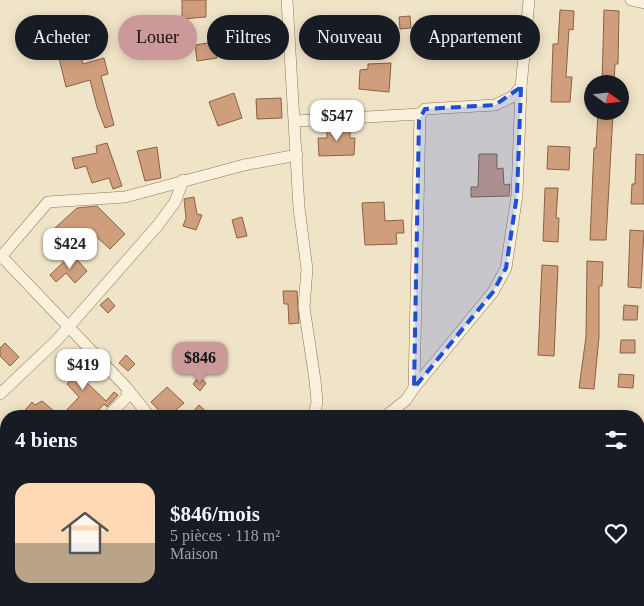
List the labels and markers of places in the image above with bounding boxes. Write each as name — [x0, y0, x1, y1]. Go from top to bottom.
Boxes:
pin: $547 — [307, 100, 367, 142]
pin: $424 — [40, 228, 100, 270]
pin: $846 — [170, 342, 230, 384]
pin: $419 — [53, 348, 113, 391]

